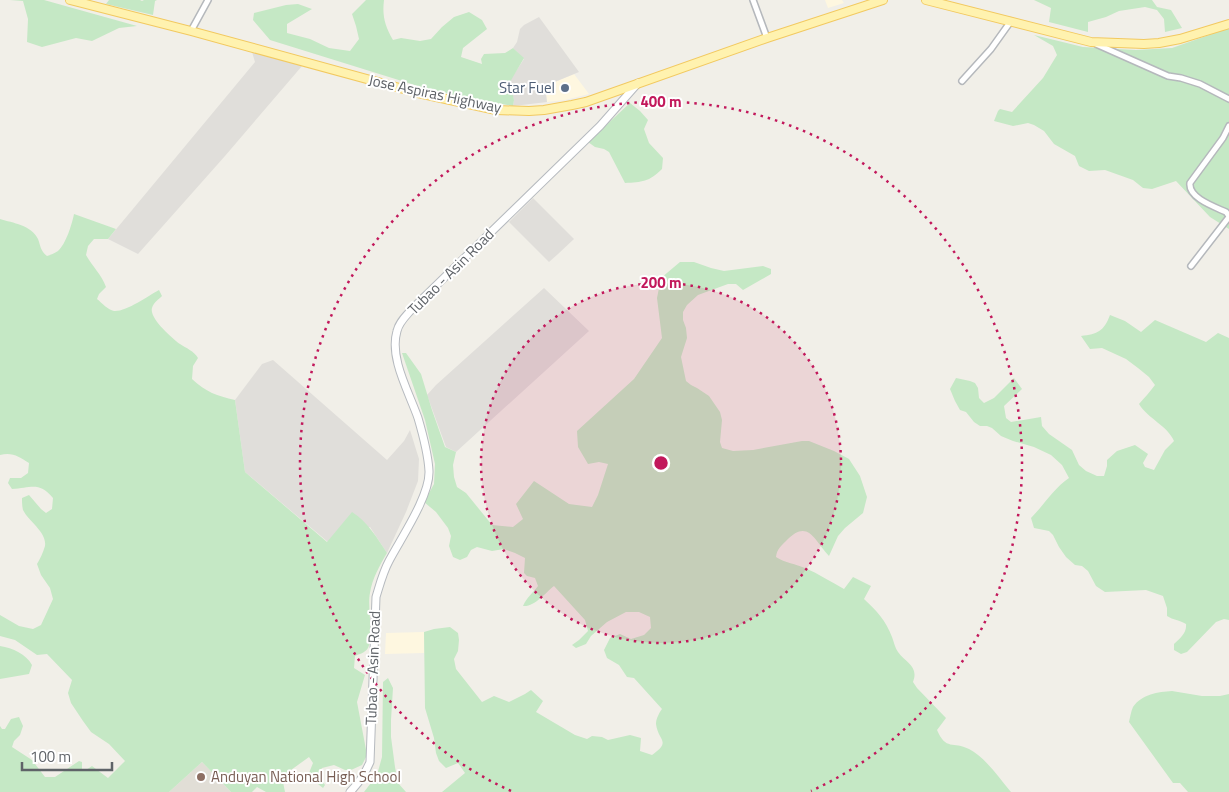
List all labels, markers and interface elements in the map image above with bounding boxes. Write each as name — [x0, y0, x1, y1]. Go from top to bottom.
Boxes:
street label: Jose Aspiras Highway — [367, 68, 504, 119]
place label: Star Fuel — [499, 76, 555, 99]
marker: Star Fuel — [559, 82, 571, 94]
text: 400 m — [640, 90, 682, 113]
street label: Tubao - Asin Road — [402, 223, 499, 320]
text: 200 m — [640, 271, 682, 294]
centre of rings — [652, 454, 670, 472]
street label: Tubao - Asin Road — [359, 611, 386, 725]
scale bar — [22, 740, 112, 772]
text: 100 m — [30, 745, 71, 768]
place label: Anduyan National High School — [211, 765, 401, 788]
marker: Anduyan National High School — [195, 771, 207, 783]

